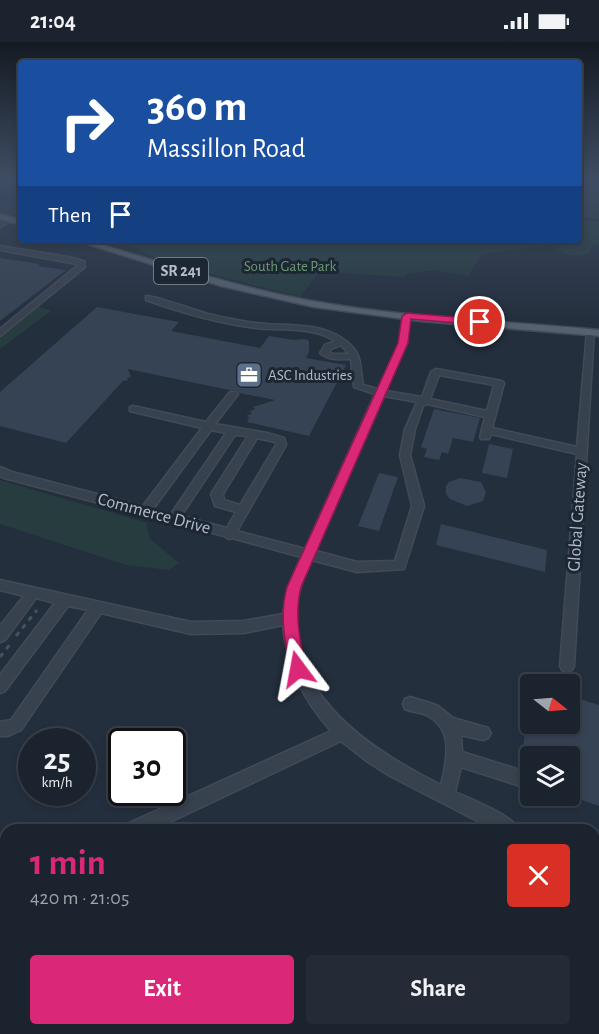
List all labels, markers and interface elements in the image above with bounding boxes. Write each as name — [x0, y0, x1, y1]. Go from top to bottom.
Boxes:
text: 21:04 — [30, 10, 76, 32]
icon: right — [48, 84, 126, 162]
text: 360 m — [147, 86, 248, 128]
text: Massillon Road — [147, 135, 305, 162]
icon: arrive — [104, 198, 137, 231]
text: Then — [48, 204, 92, 226]
road number: SR 241 — [154, 258, 208, 284]
park label: South Gate Park — [244, 259, 336, 274]
pin — [454, 296, 505, 347]
icon: arrive — [463, 305, 496, 338]
office icon: ASC Industries — [234, 360, 264, 390]
place label: ASC Industries — [268, 368, 352, 383]
street label: Global Gateway — [565, 462, 591, 572]
street label: Commerce Drive — [96, 490, 212, 538]
position arrow — [266, 637, 330, 701]
north arrow — [520, 674, 580, 734]
map controls — [520, 674, 580, 806]
speed limit sign: 30 — [108, 728, 186, 806]
text: 25 — [43, 745, 71, 775]
button: layers — [520, 746, 580, 806]
text: km/h — [42, 775, 72, 790]
button: close — [507, 844, 570, 907]
text: 1 min — [30, 845, 106, 881]
text: 420 m · 21:05 — [30, 888, 129, 908]
button: Exit — [30, 955, 294, 1024]
button: Share — [306, 955, 570, 1024]

